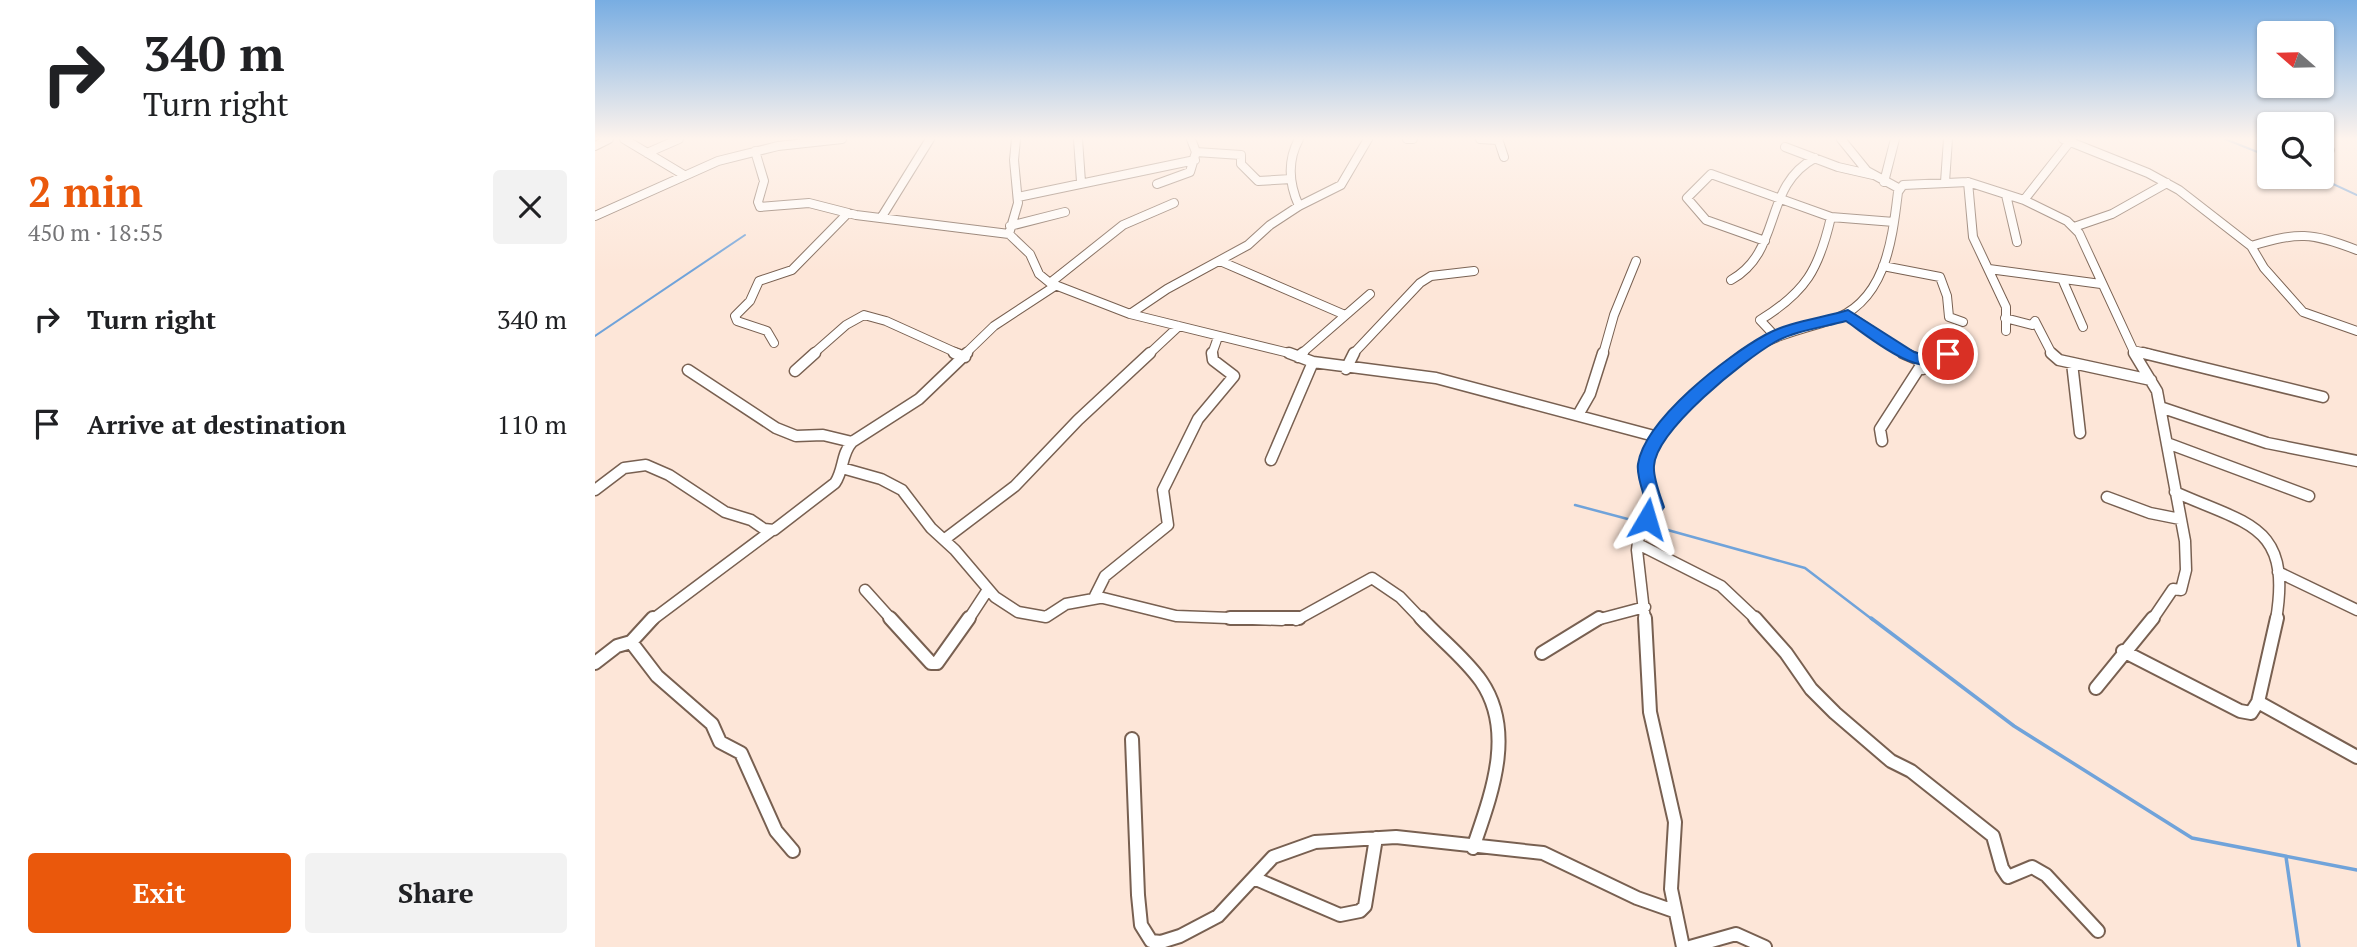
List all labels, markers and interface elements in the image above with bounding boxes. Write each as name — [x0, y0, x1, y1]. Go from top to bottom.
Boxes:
text: 340 m — [143, 20, 285, 85]
north arrow — [2257, 21, 2335, 98]
map controls — [2257, 21, 2334, 189]
icon: right — [28, 28, 119, 119]
text: Turn right — [143, 83, 289, 125]
button: search — [2257, 112, 2334, 189]
text: 2 min — [28, 163, 143, 219]
button: close — [493, 170, 567, 244]
text: 450 m · 18:55 — [28, 217, 163, 248]
icon: right — [28, 300, 66, 338]
text: Turn right — [87, 302, 216, 336]
text: 340 m — [497, 302, 567, 336]
pin — [1918, 324, 1978, 384]
icon: arrive — [1929, 335, 1967, 373]
icon: arrive — [28, 405, 66, 443]
text: Arrive at destination — [87, 407, 346, 441]
text: 110 m — [497, 407, 567, 441]
position arrow — [1610, 482, 1684, 556]
button: Exit — [28, 853, 291, 933]
button: Share — [305, 853, 567, 933]

